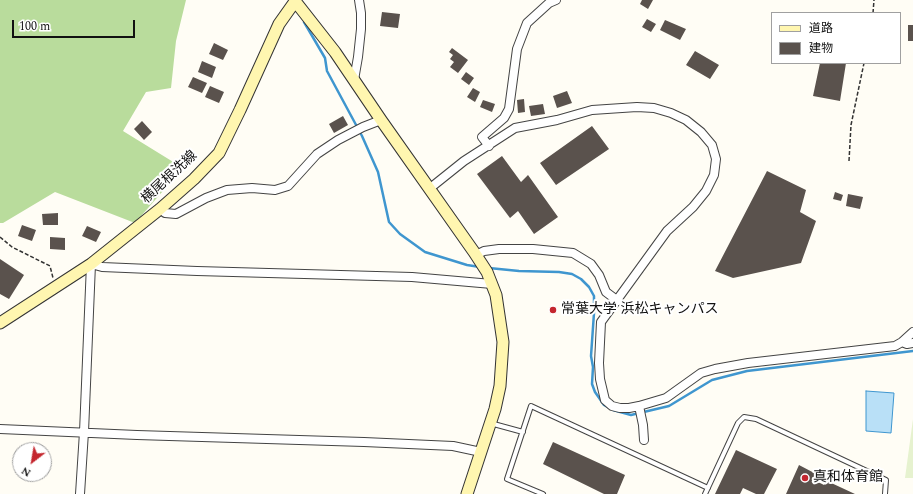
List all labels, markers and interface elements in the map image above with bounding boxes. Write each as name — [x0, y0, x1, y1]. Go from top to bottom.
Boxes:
scale bar — [14, 12, 137, 38]
legend — [771, 12, 901, 64]
text: 100 m — [19, 17, 50, 36]
text: 道路 — [809, 19, 833, 38]
text: 建物 — [809, 39, 833, 58]
street label: 横尾根洗線 — [139, 148, 201, 208]
place label: 常葉大学 浜松キャンパス — [561, 302, 718, 318]
marker: 常葉大学 浜松キャンパス — [548, 305, 558, 315]
north arrow — [12, 442, 52, 482]
text: N — [18, 462, 34, 481]
place label: 真和体育館 — [813, 470, 883, 486]
marker: 真和体育館 — [800, 473, 810, 483]

